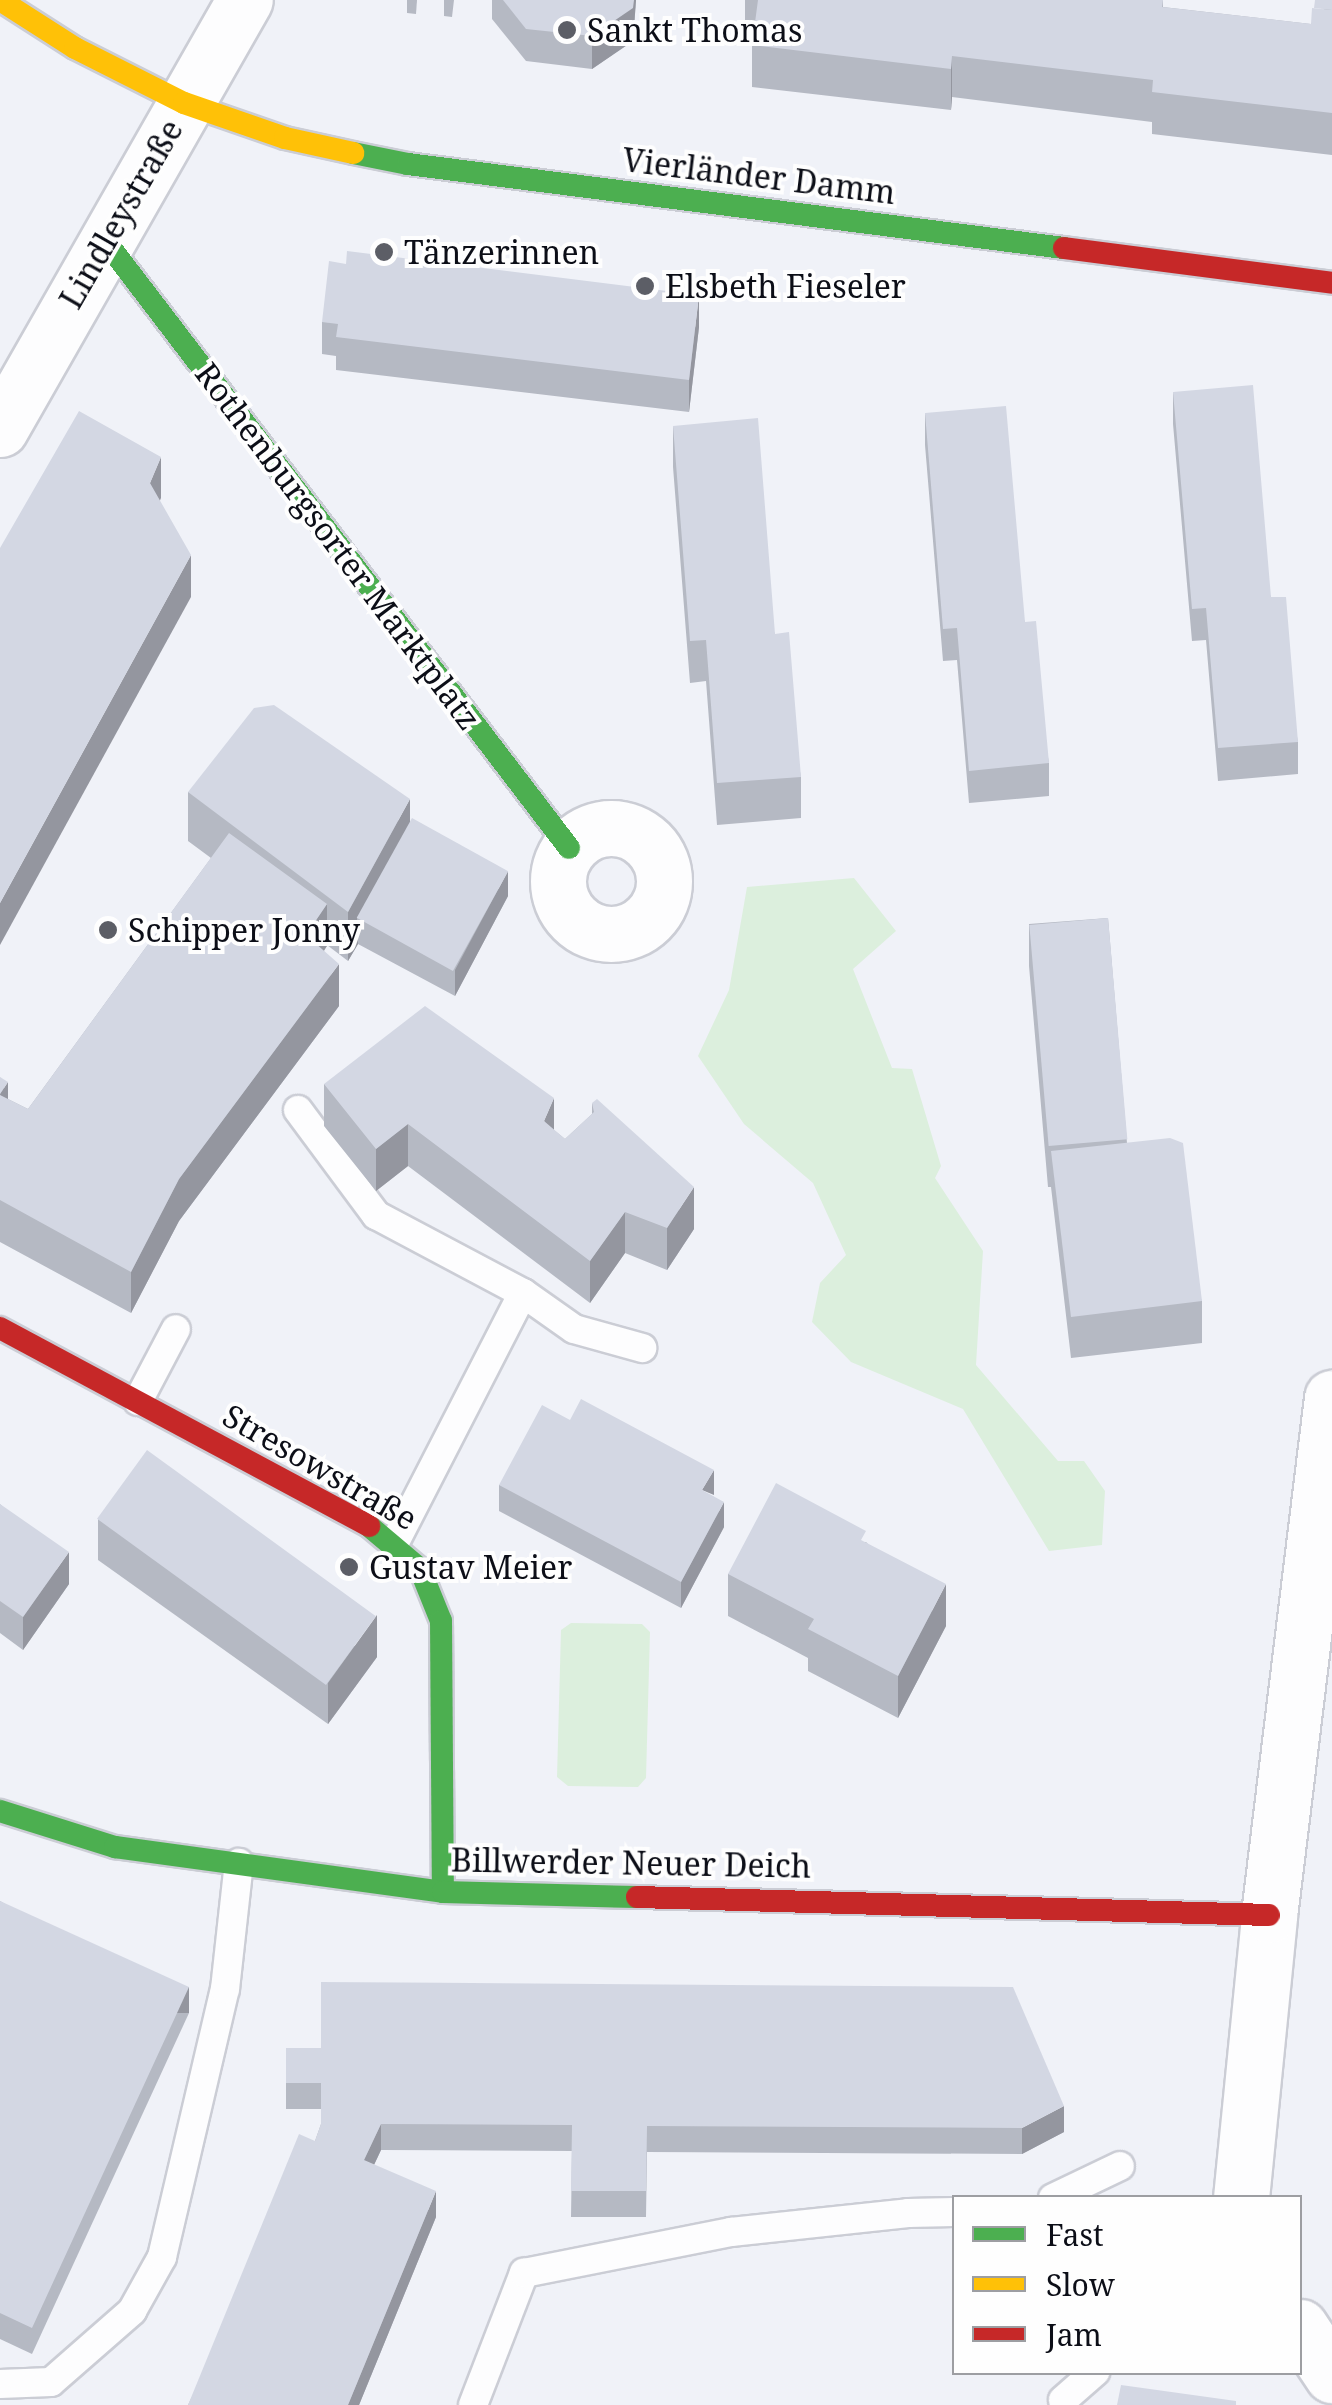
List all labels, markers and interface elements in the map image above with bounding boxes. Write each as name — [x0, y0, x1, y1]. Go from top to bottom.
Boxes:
place label: Sankt Thomas — [587, 11, 802, 49]
marker: Sankt Thomas — [556, 19, 578, 41]
street label: Lindleystraße — [51, 113, 191, 315]
street label: Vierländer Damm — [620, 140, 898, 212]
place label: Tänzerinnen — [404, 233, 599, 271]
marker: Tänzerinnen — [373, 241, 395, 263]
place label: Elsbeth Fieseler — [665, 267, 906, 305]
marker: Elsbeth Fieseler — [634, 275, 656, 297]
street label: Rothenburgsorter Marktplatz — [188, 355, 488, 737]
place label: Schipper Jonny — [128, 911, 360, 949]
marker: Schipper Jonny — [97, 919, 119, 941]
street label: Stresowstraße — [216, 1396, 424, 1538]
place label: Gustav Meier — [369, 1548, 572, 1586]
marker: Gustav Meier — [338, 1556, 360, 1578]
street label: Billwerder Neuer Deich — [451, 1841, 811, 1885]
legend — [952, 2195, 1302, 2375]
text: Fast — [1046, 2214, 1103, 2255]
text: Slow — [1046, 2264, 1115, 2305]
text: Jam — [1046, 2314, 1102, 2355]

